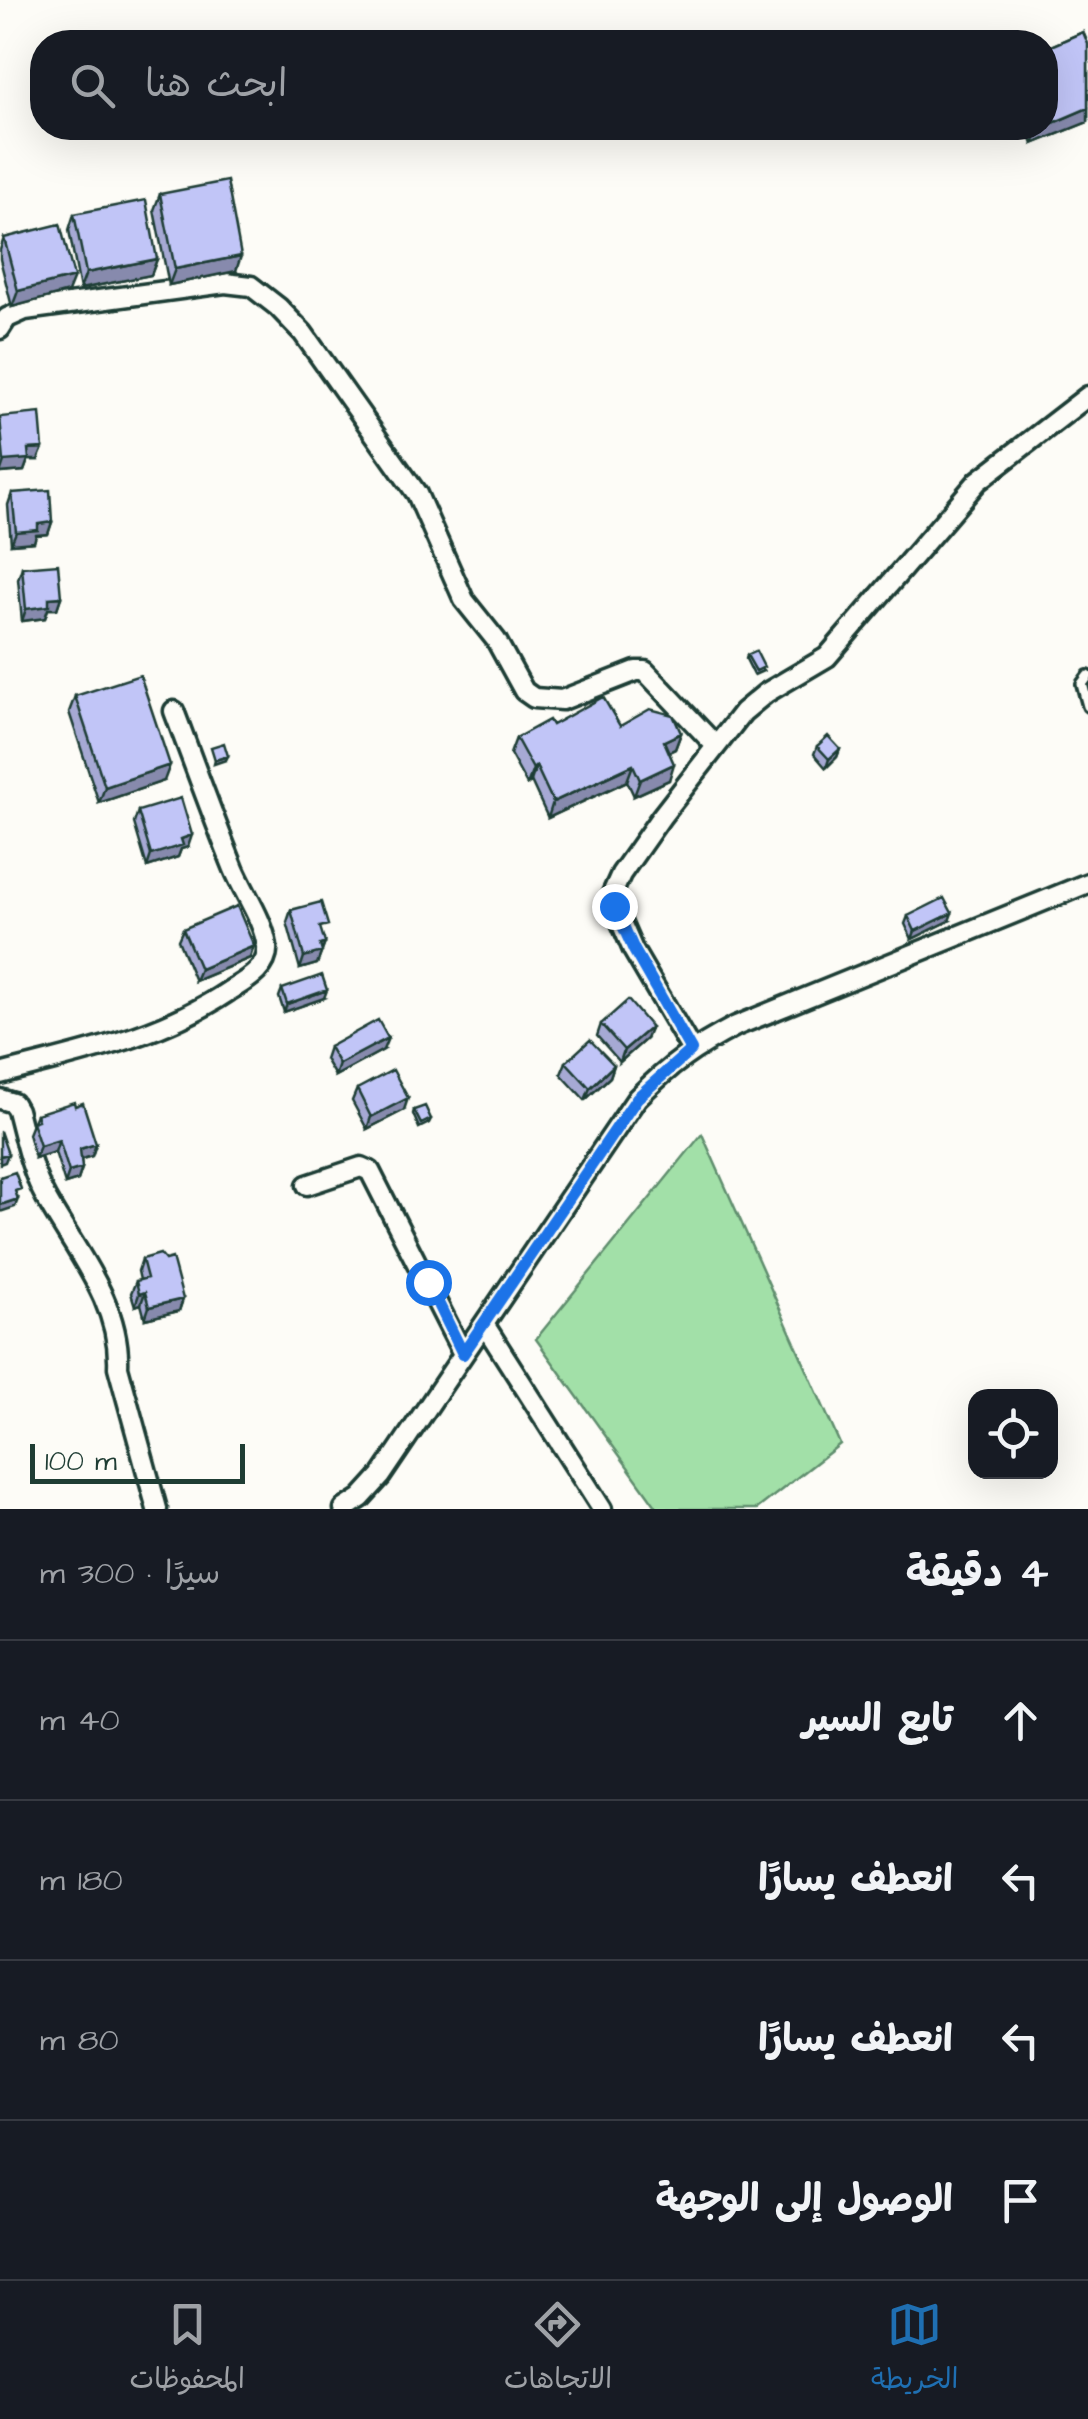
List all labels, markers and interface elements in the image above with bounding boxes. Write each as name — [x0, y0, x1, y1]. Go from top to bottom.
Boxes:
search box — [30, 30, 1058, 140]
icon: search — [65, 58, 120, 113]
text: ابحث هنا — [145, 59, 287, 111]
route end — [592, 884, 638, 930]
route start — [406, 1260, 452, 1306]
map controls — [968, 1389, 1058, 1479]
button: locate — [968, 1389, 1058, 1479]
scale bar — [30, 1439, 245, 1484]
text: 100 m — [45, 1442, 117, 1481]
text: 4 دقيقة — [906, 1545, 1048, 1603]
text: سيرًا · 300 m — [40, 1551, 220, 1596]
icon: ahead — [993, 1693, 1048, 1748]
text: تابع السير — [802, 1694, 953, 1746]
text: 40 m — [40, 1698, 120, 1743]
icon: left — [993, 1853, 1048, 1908]
text: انعطف يسارًا — [758, 1854, 953, 1906]
text: 180 m — [40, 1858, 123, 1903]
icon: left — [993, 2013, 1048, 2068]
text: انعطف يسارًا — [758, 2014, 953, 2066]
text: 80 m — [40, 2018, 119, 2063]
icon: arrive — [993, 2173, 1048, 2228]
text: الوصول إلى الوجهة — [655, 2174, 953, 2226]
tab: المحفوظات — [130, 2297, 245, 2403]
tab: الاتجاهات — [504, 2297, 612, 2403]
tab: الخريطة — [871, 2297, 958, 2403]

